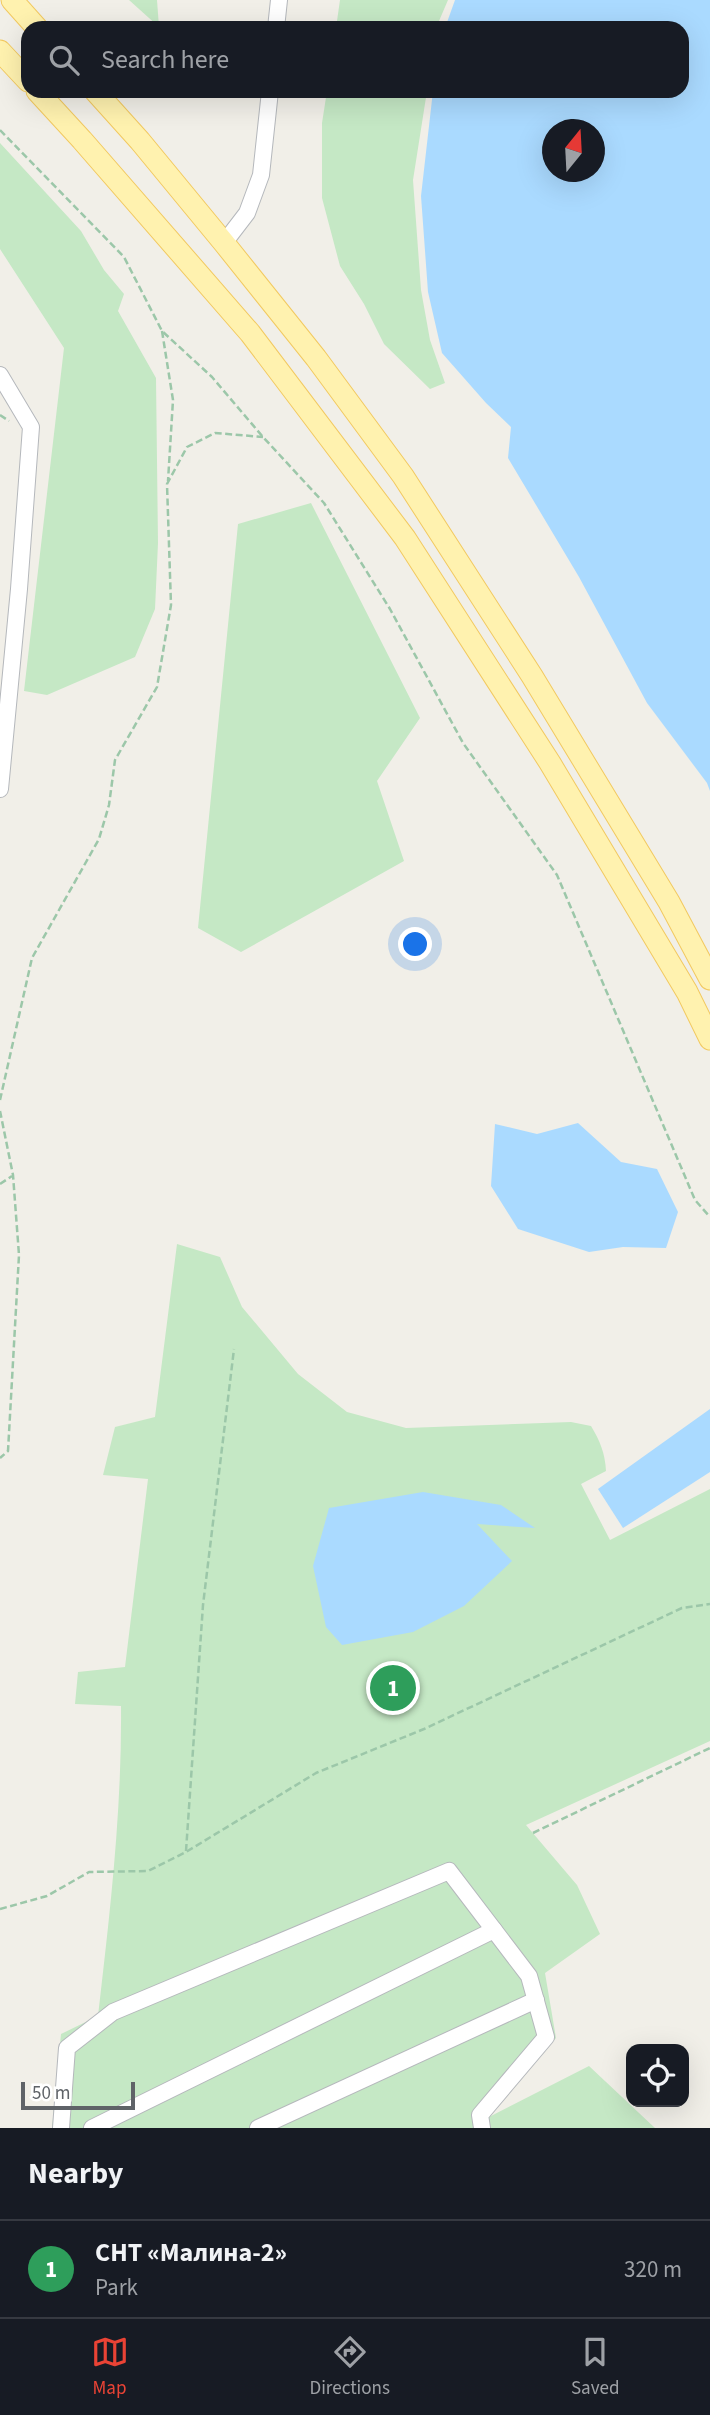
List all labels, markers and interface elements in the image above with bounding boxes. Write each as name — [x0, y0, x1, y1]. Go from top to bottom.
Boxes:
search box — [21, 21, 689, 98]
icon: search — [45, 41, 83, 79]
text: Search here — [101, 41, 229, 78]
north arrow — [542, 119, 605, 182]
your location — [398, 927, 432, 961]
pin: 1 — [370, 1662, 416, 1714]
map controls — [626, 2044, 689, 2107]
button: locate — [626, 2044, 689, 2107]
scale bar — [21, 2079, 135, 2111]
text: 50 m — [32, 2080, 70, 2107]
text: Nearby — [28, 2152, 123, 2195]
text: СНТ «Малина-2» — [95, 2234, 287, 2271]
text: 1 — [45, 2253, 57, 2286]
text: 320 m — [624, 2253, 682, 2286]
text: Park — [95, 2271, 138, 2304]
tab: Map — [91, 2333, 129, 2402]
tab: Directions — [310, 2333, 390, 2402]
tab: Saved — [571, 2333, 619, 2402]

